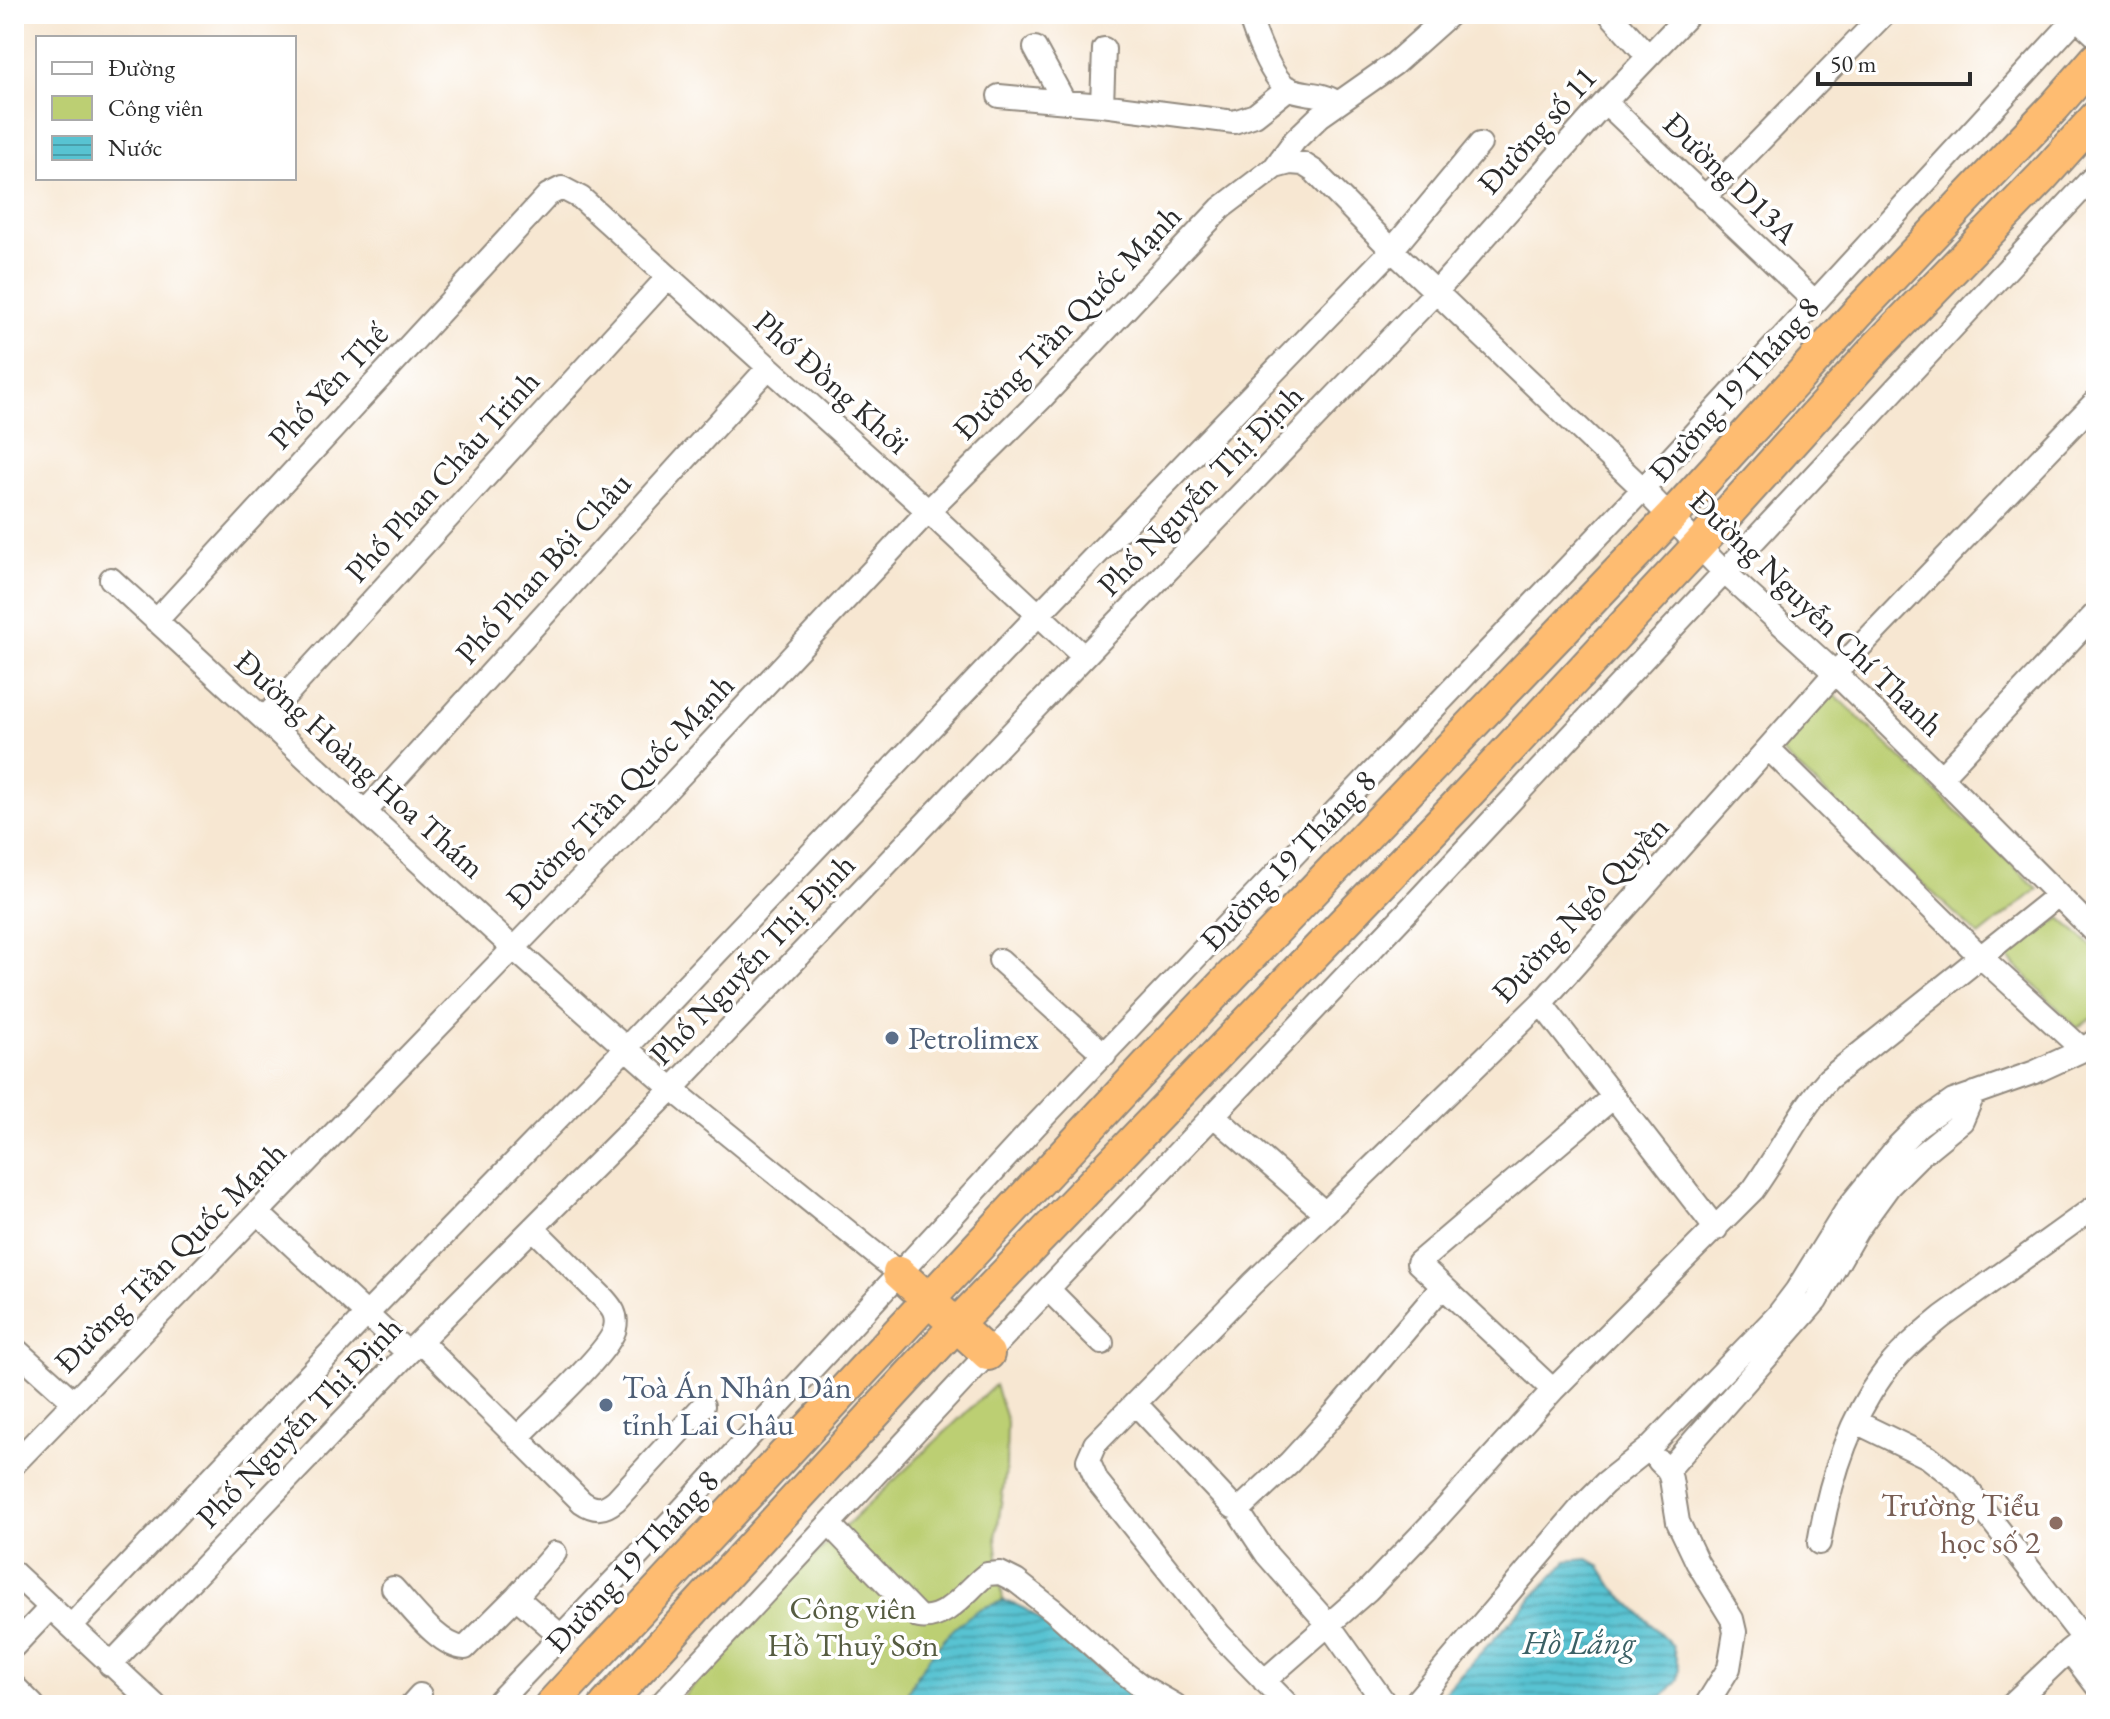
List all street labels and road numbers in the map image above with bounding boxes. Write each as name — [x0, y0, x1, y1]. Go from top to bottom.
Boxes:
street label: Đường số 11 — [1468, 57, 1606, 203]
street label: Đường D13A — [1654, 103, 1808, 254]
street label: Đường Trần Quốc Mạnh — [944, 195, 1190, 449]
street label: Đường 19 Tháng 8 — [1639, 287, 1829, 491]
street label: Phố Đồng Khởi — [745, 301, 919, 463]
street label: Phố Yên Thế — [259, 313, 398, 458]
street label: Phố Phan Châu Trinh — [335, 361, 549, 591]
street label: Phố Nguyễn Thị Định — [1088, 375, 1312, 605]
street label: Phố Phan Bội Châu — [446, 463, 640, 673]
street label: Đường Nguyễn Chí Thanh — [1681, 480, 1953, 746]
street label: Đường Hoàng Hoa Thám — [226, 641, 494, 888]
street label: Đường Trần Quốc Mạnh — [497, 664, 743, 918]
street label: Đường 19 Tháng 8 — [1191, 761, 1385, 959]
street label: Đường Ngô Quyền — [1483, 807, 1678, 1011]
street label: Phố Nguyễn Thị Định — [640, 844, 864, 1074]
street label: Đường Trần Quốc Mạnh — [45, 1132, 295, 1382]
street label: Phố Nguyễn Thị Định — [187, 1307, 411, 1537]
street label: Đường 19 Tháng 8 — [536, 1460, 728, 1662]

